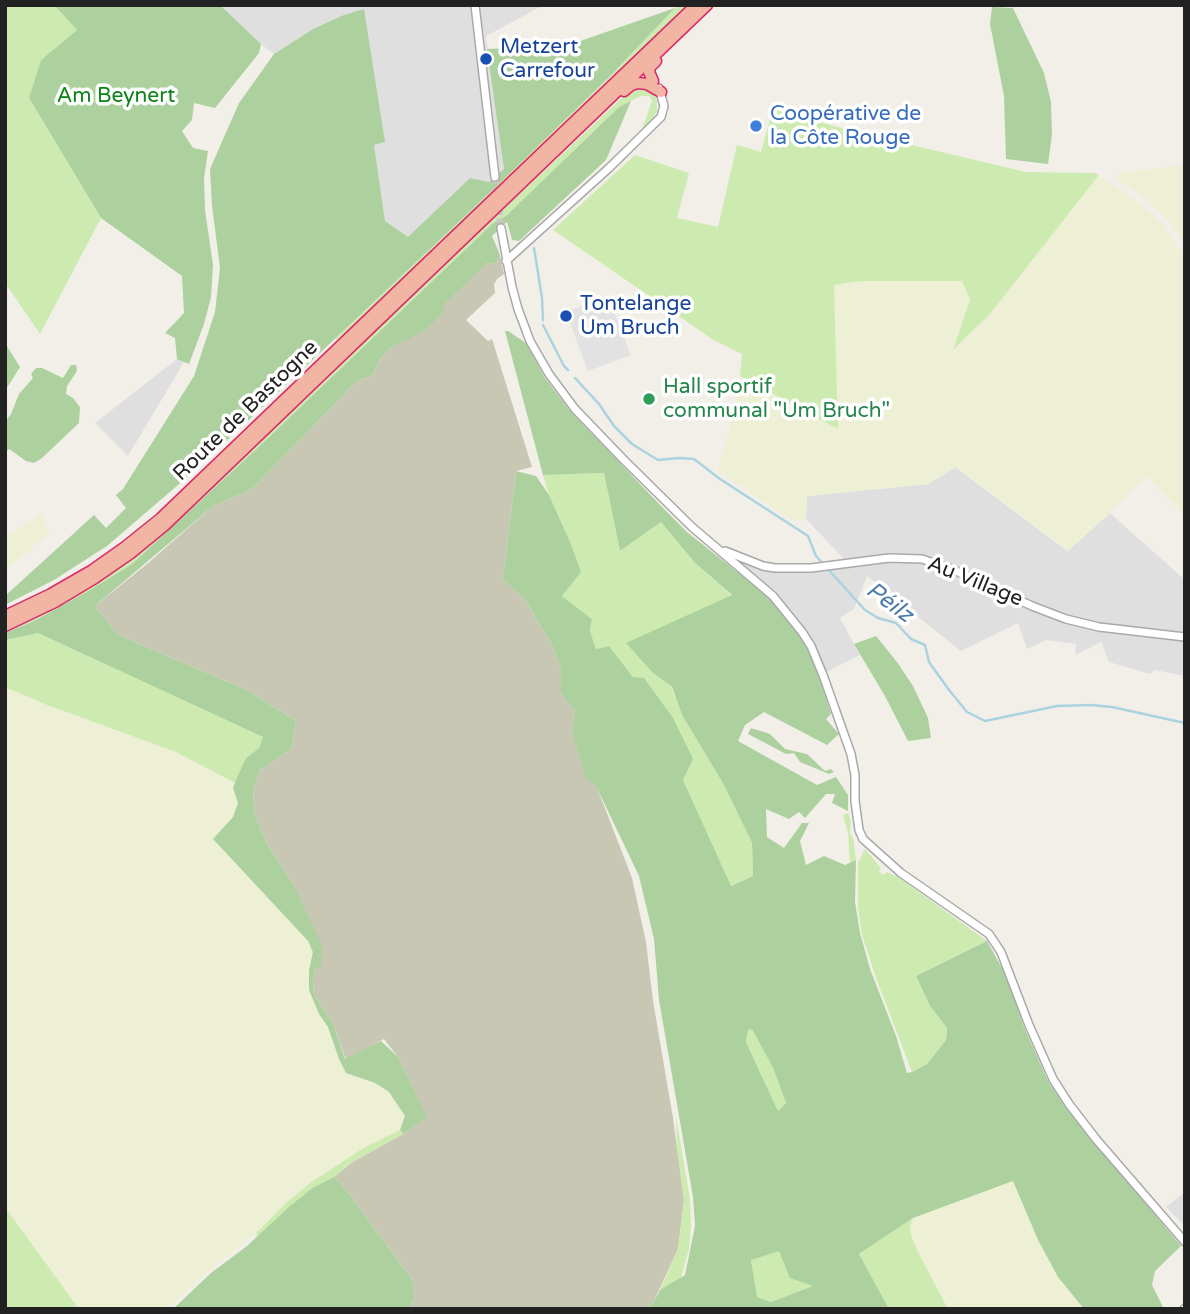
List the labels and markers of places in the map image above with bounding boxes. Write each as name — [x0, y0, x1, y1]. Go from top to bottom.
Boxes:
place label: Metzert Carrefour — [500, 34, 595, 84]
marker: Metzert Carrefour — [478, 51, 494, 67]
place label: Coopérative de la Côte Rouge — [770, 101, 921, 151]
marker: Coopérative de la Côte Rouge — [748, 118, 764, 134]
place label: Tontelange Um Bruch — [580, 291, 691, 341]
marker: Tontelange Um Bruch — [558, 308, 574, 324]
place label: Hall sportif communal "Um Bruch" — [663, 374, 890, 424]
marker: Hall sportif communal "Um Bruch" — [641, 391, 657, 407]

